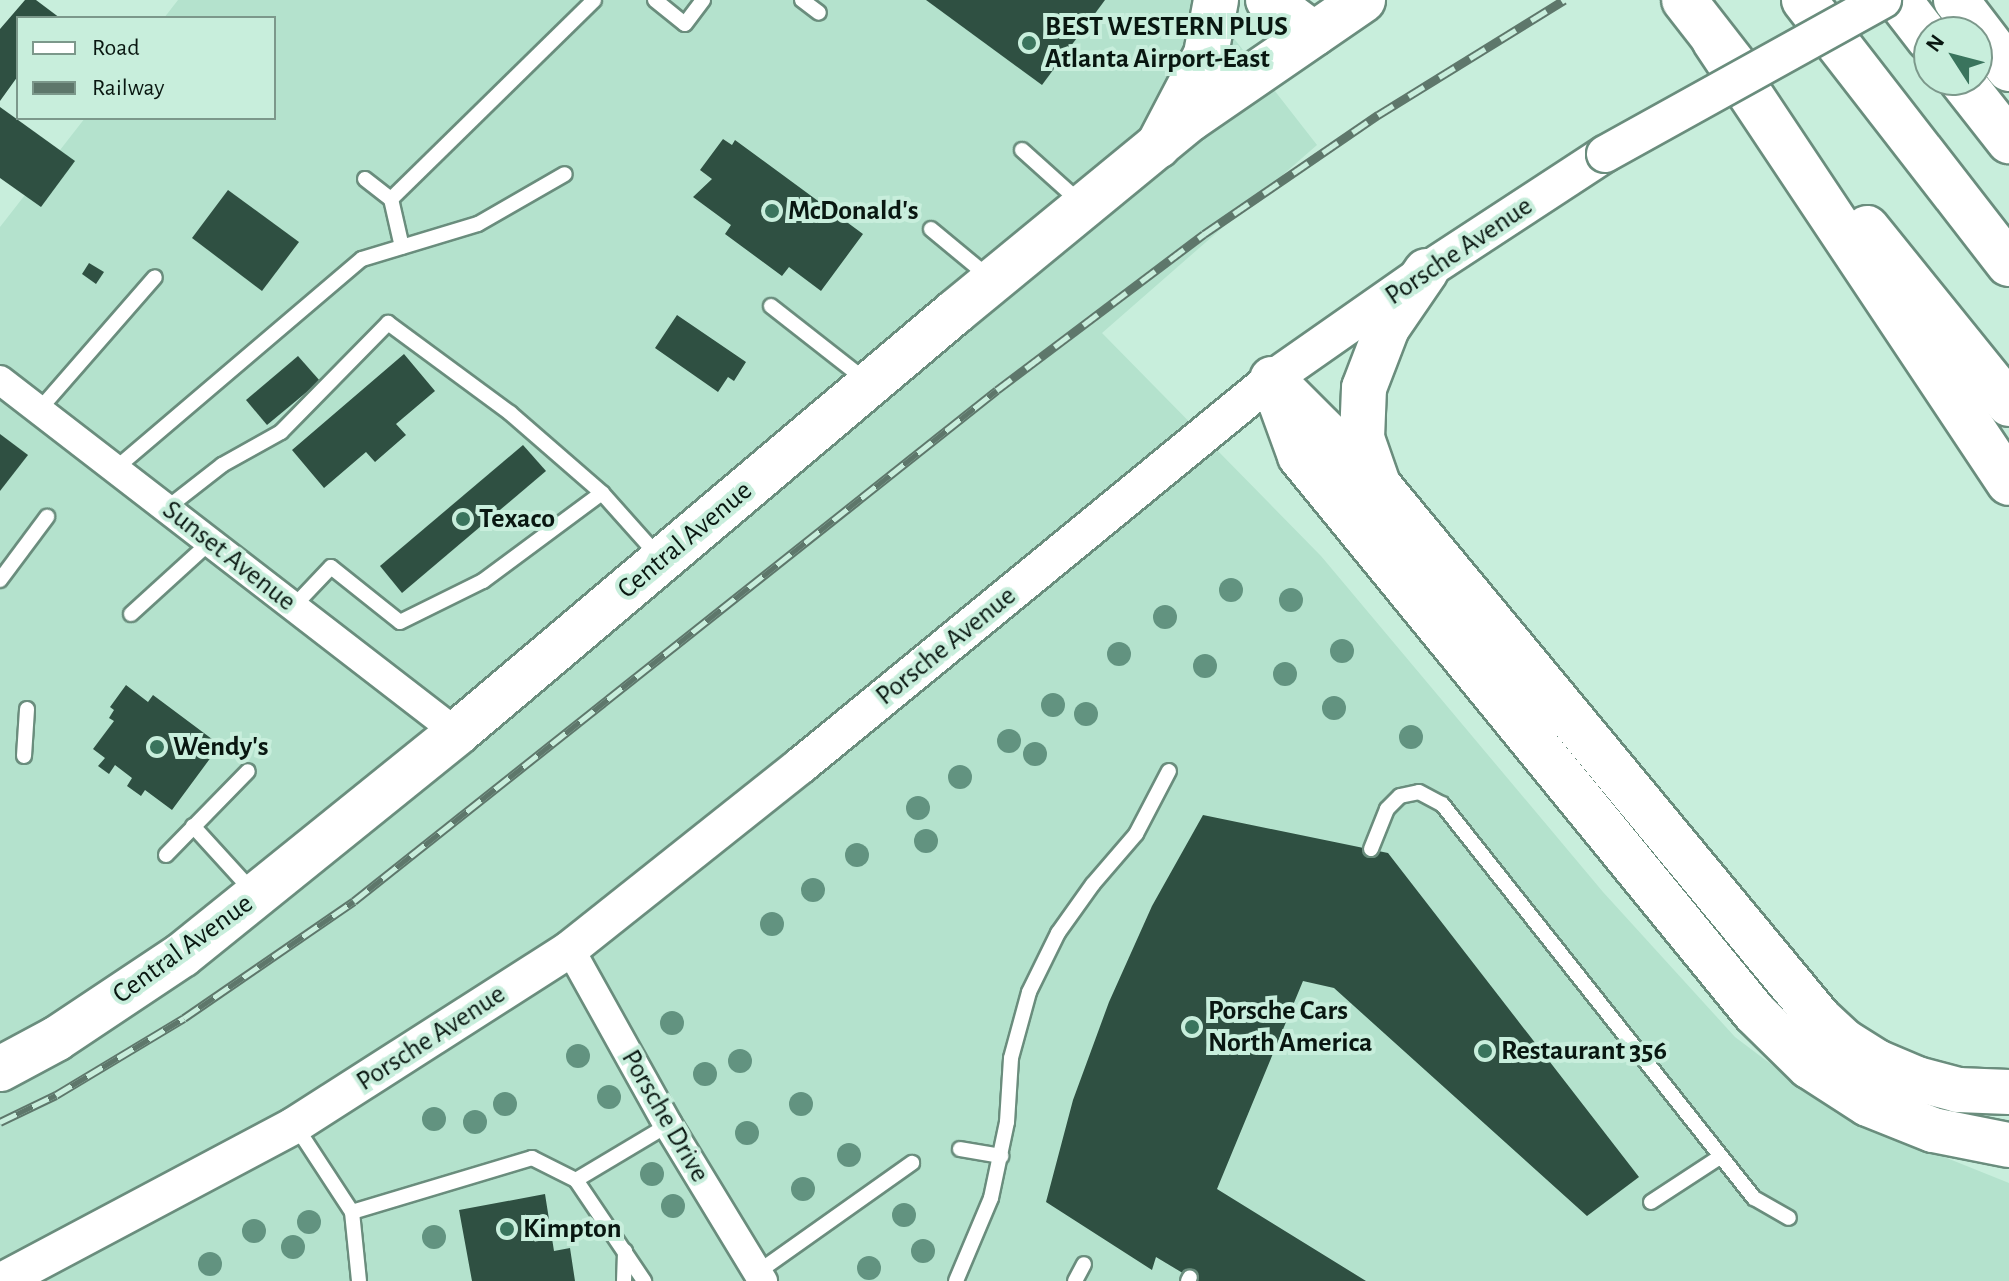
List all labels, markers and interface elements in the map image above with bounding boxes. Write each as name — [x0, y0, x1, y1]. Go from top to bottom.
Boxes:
place label: BEST WESTERN PLUS Atlanta Airport-East — [1045, 10, 1288, 76]
legend — [16, 16, 276, 120]
north arrow — [1913, 16, 1993, 96]
text: N — [1922, 30, 1949, 56]
marker: BEST WESTERN PLUS Atlanta Airport-East — [1020, 34, 1038, 52]
text: Road — [92, 36, 140, 60]
text: Railway — [92, 76, 164, 100]
street label: Porsche Avenue — [1379, 189, 1539, 313]
place label: McDonald's — [788, 194, 918, 228]
marker: McDonald's — [763, 202, 781, 220]
street label: Central Avenue — [611, 474, 759, 606]
street label: Sunset Avenue — [156, 493, 302, 619]
place label: Texaco — [479, 502, 555, 536]
marker: Texaco — [454, 510, 472, 528]
street label: Porsche Avenue — [869, 579, 1023, 713]
place label: Wendy's — [173, 730, 269, 764]
marker: Wendy's — [148, 738, 166, 756]
street label: Central Avenue — [106, 887, 260, 1011]
street label: Porsche Avenue — [350, 977, 512, 1099]
place label: Porsche Cars North America — [1208, 994, 1372, 1060]
marker: Porsche Cars North America — [1183, 1018, 1201, 1036]
place label: Restaurant 356 — [1501, 1034, 1667, 1068]
marker: Restaurant 356 — [1476, 1042, 1494, 1060]
street label: Porsche Drive — [614, 1044, 716, 1188]
place label: Kimpton — [523, 1212, 622, 1246]
marker: Kimpton — [498, 1220, 516, 1238]

